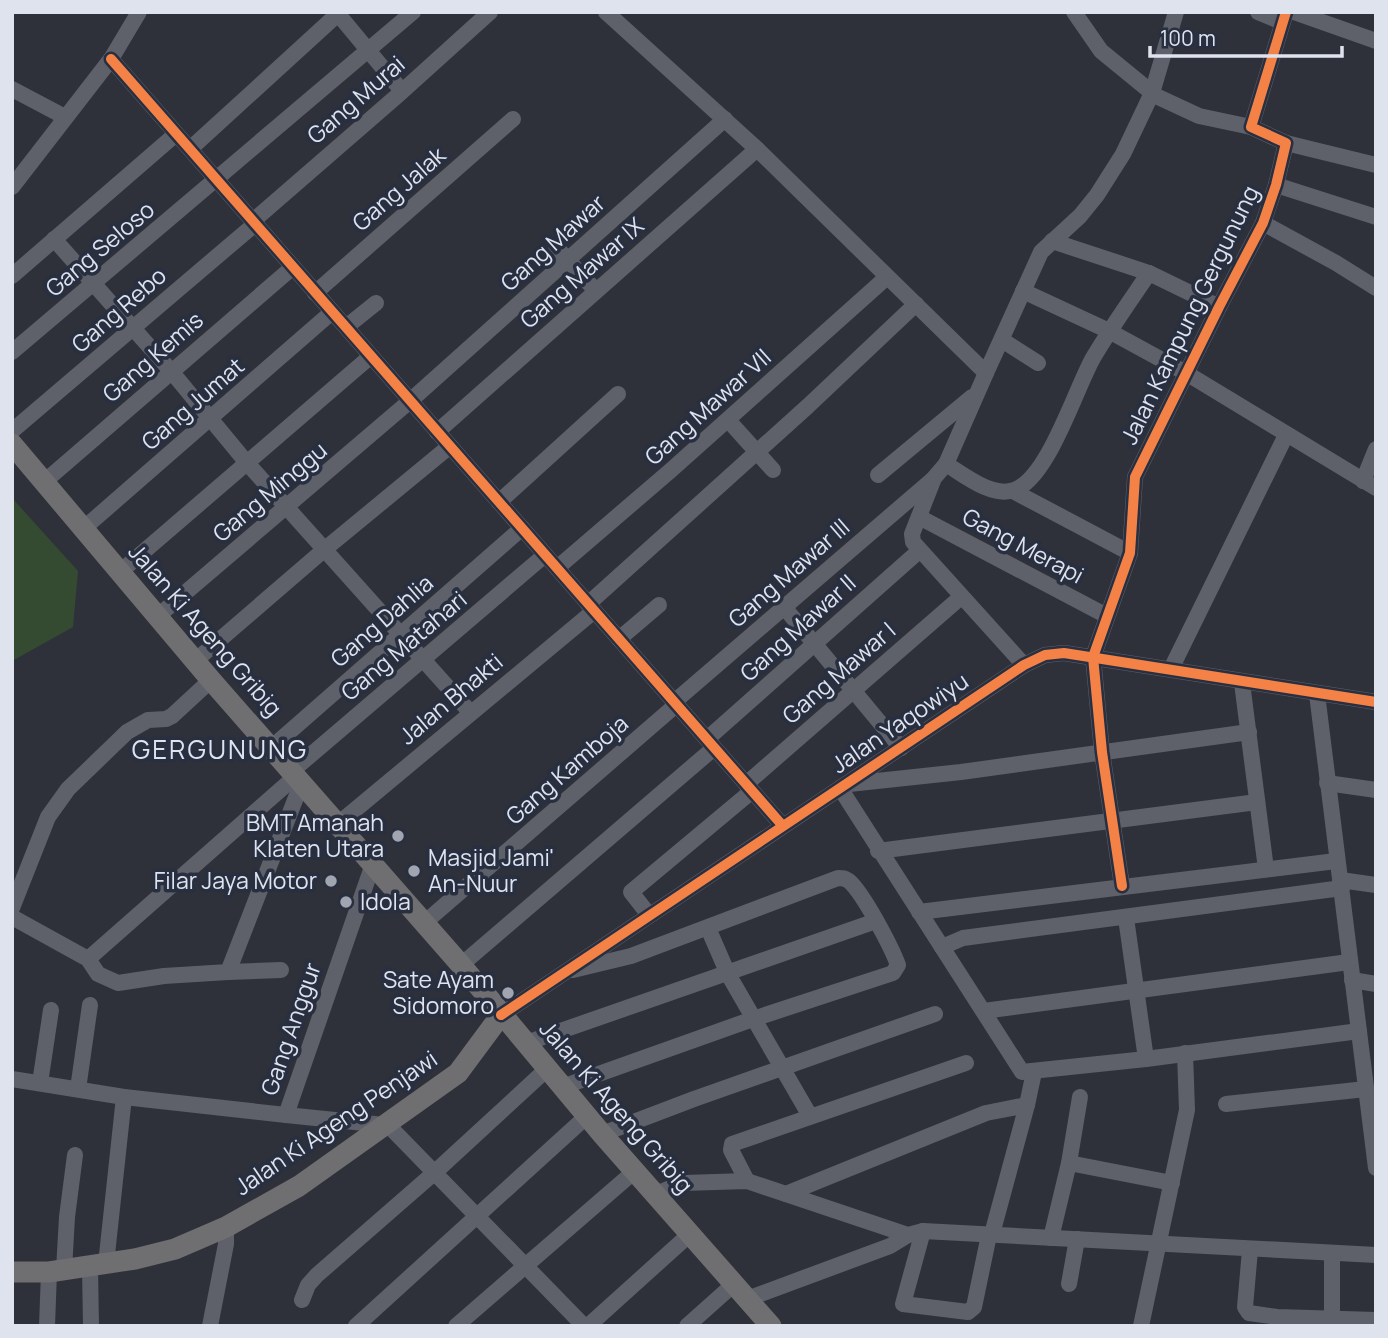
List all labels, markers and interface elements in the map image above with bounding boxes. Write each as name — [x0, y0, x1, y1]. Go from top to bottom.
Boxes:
scale bar — [1150, 14, 1342, 58]
text: 100 m — [1160, 24, 1216, 52]
street label: Gang Murai — [300, 48, 411, 151]
street label: Gang Jalak — [345, 138, 452, 238]
street label: Jalan Kampung Gergunung — [1112, 180, 1266, 449]
street label: Gang Mawar — [493, 187, 612, 298]
street label: Gang Seloso — [38, 193, 161, 303]
street label: Gang Mawar IX — [513, 209, 650, 335]
street label: Gang Rebo — [64, 259, 173, 359]
street label: Gang Kemis — [95, 304, 210, 409]
street label: Gang Mawar VII — [637, 341, 777, 472]
street label: Gang Jumat — [134, 350, 251, 457]
street label: Gang Minggu — [205, 434, 333, 549]
street label: Gang Merapi — [957, 500, 1090, 591]
street label: Gang Mawar III — [723, 513, 855, 633]
street label: Jalan Ki Ageng Gribig — [122, 536, 290, 723]
street label: Gang Dahlia — [323, 567, 439, 674]
street label: Gang Matahari — [334, 583, 473, 707]
street label: Gang Mawar II — [775, 614, 902, 730]
street label: Gang Mawar I — [777, 616, 901, 730]
street label: Jalan Bhakti — [392, 645, 509, 751]
street label: Jalan Yaqowiyu — [825, 664, 974, 780]
street label: Gang Kamboja — [498, 707, 634, 831]
district label: GERGUNUNG — [132, 731, 308, 767]
place label: BMT Amanah Klaten Utara — [246, 806, 384, 864]
marker: BMT Amanah Klaten Utara — [390, 828, 406, 844]
place label: Masjid Jami' An-Nuur — [428, 841, 554, 899]
marker: Masjid Jami' An-Nuur — [406, 863, 422, 879]
place label: Filar Jaya Motor — [154, 864, 317, 896]
marker: Filar Jaya Motor — [323, 873, 339, 889]
place label: Idola — [360, 885, 411, 917]
marker: Idola — [338, 894, 354, 910]
street label: Gang Anggur — [252, 958, 328, 1099]
place label: Sate Ayam Sidomoro — [383, 963, 494, 1021]
marker: Sate Ayam Sidomoro — [500, 985, 516, 1001]
street label: Jalan Ki Ageng Gribig — [533, 1013, 701, 1200]
street label: Jalan Ki Ageng Penjawi — [228, 1042, 443, 1202]

